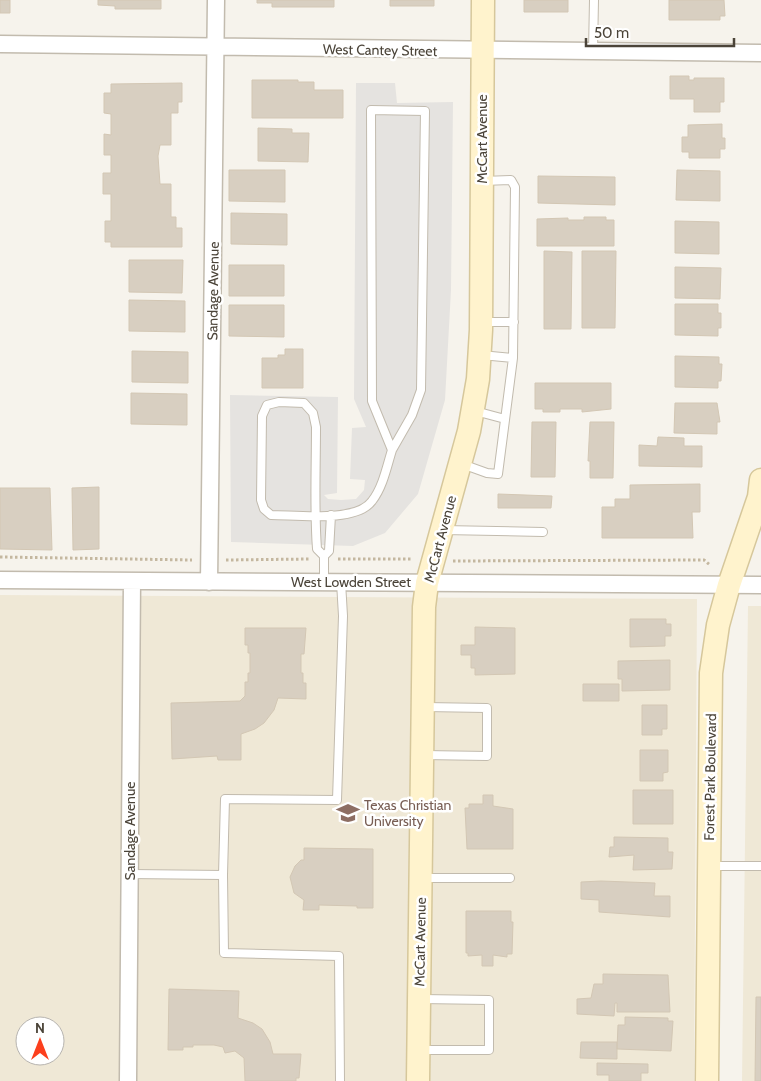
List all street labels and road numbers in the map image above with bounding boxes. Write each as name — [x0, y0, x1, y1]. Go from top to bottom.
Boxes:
street label: West Cantey Street — [323, 40, 438, 60]
street label: McCart Avenue — [473, 94, 491, 184]
street label: Sandage Avenue — [203, 241, 223, 341]
street label: McCart Avenue — [420, 493, 460, 585]
street label: West Lowden Street — [291, 573, 411, 591]
street label: Forest Park Boulevard — [700, 713, 720, 841]
street label: Sandage Avenue — [121, 782, 139, 880]
street label: McCart Avenue — [410, 897, 430, 987]

